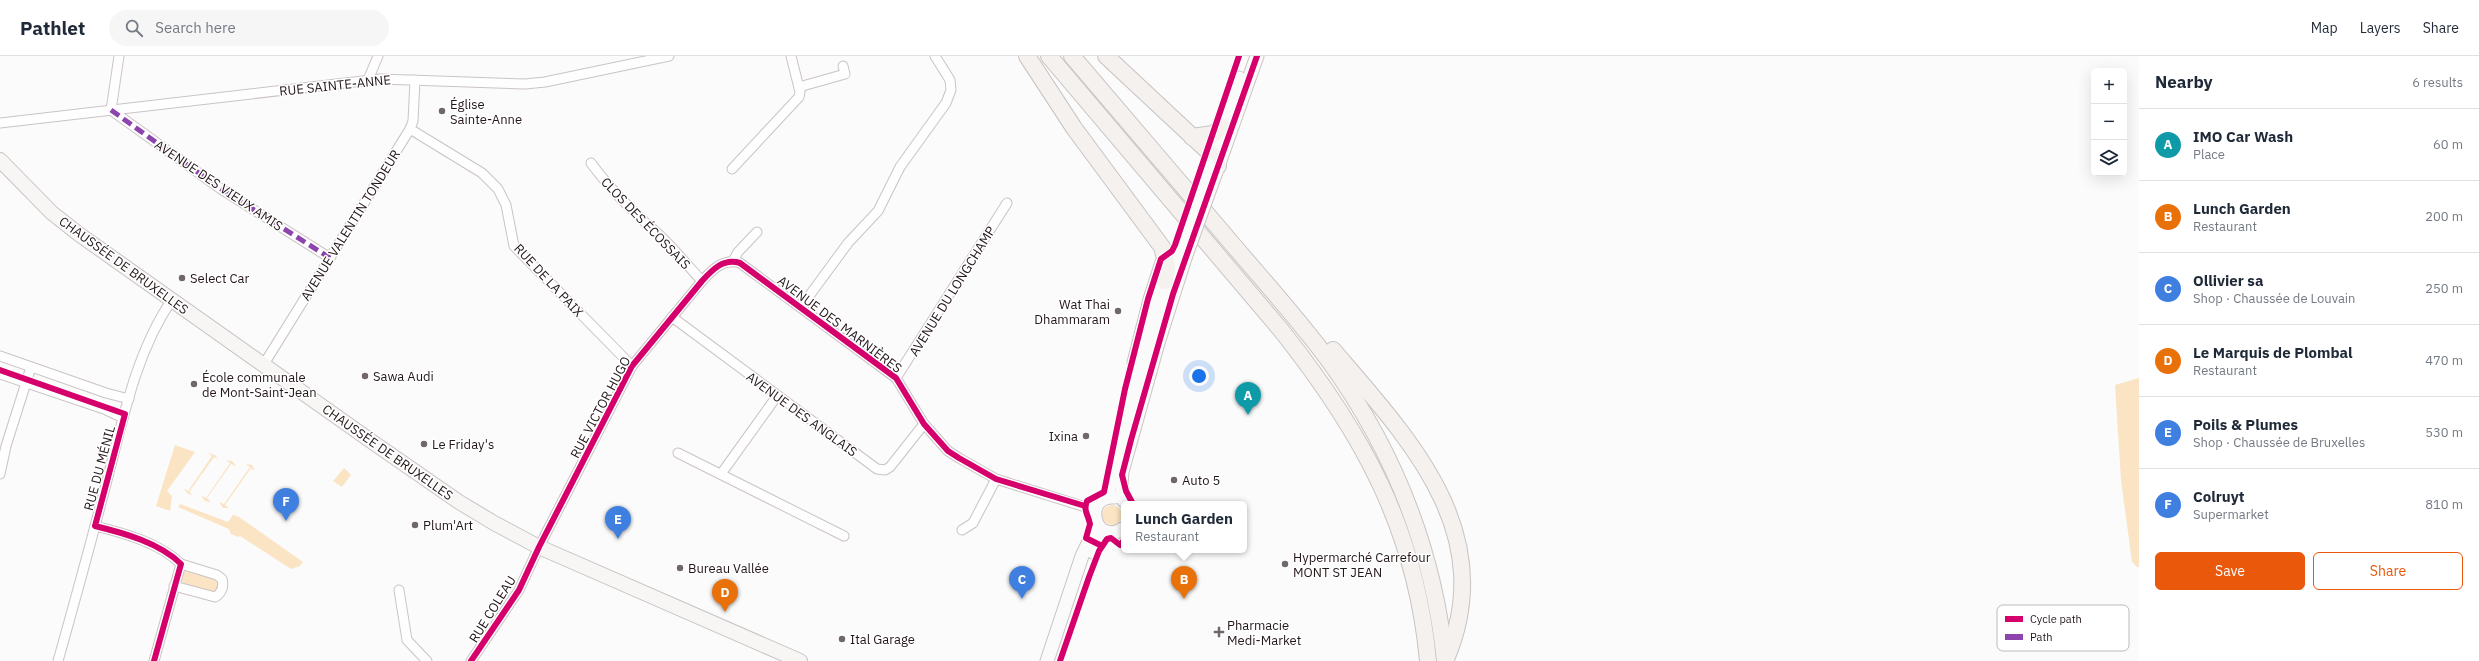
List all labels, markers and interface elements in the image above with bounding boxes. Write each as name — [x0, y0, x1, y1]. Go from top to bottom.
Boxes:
search box — [109, 10, 389, 46]
text: Pathlet — [20, 16, 85, 40]
icon: search — [123, 17, 145, 39]
text: Search here — [155, 18, 236, 37]
text: Map — [2311, 19, 2338, 37]
text: Layers — [2360, 19, 2401, 37]
text: Share — [2423, 19, 2459, 37]
map controls — [2091, 68, 2127, 176]
button: + — [2091, 68, 2127, 104]
street label: RUE SAINTE-ANNE — [278, 71, 392, 100]
text: Nearby — [2155, 71, 2213, 93]
text: 6 results — [2412, 74, 2463, 91]
place label: Église Sainte-Anne — [450, 96, 522, 128]
button: − — [2091, 104, 2127, 140]
marker: Église Sainte-Anne — [437, 106, 447, 116]
text: IMO Car Wash — [2193, 127, 2293, 146]
street label: AVENUE DES VIEUX AMIS — [151, 136, 286, 235]
text: A — [2164, 136, 2172, 153]
text: 60 m — [2433, 136, 2463, 153]
button: layers — [2091, 140, 2127, 176]
text: Place — [2193, 146, 2225, 163]
street label: AVENUE VALENTIN TONDEUR — [297, 147, 404, 304]
street label: CLOS DES ÉCOSSAIS — [597, 174, 694, 273]
text: Lunch Garden — [2193, 199, 2291, 218]
text: B — [2164, 208, 2172, 225]
text: 200 m — [2425, 208, 2463, 225]
street label: CHAUSSÉE DE BRUXELLES — [56, 213, 192, 318]
text: Restaurant — [2193, 218, 2257, 235]
street label: AVENUE DU LONGCHAMP — [905, 223, 999, 359]
street label: RUE DE LA PAIX — [510, 240, 587, 321]
place label: Select Car — [190, 270, 250, 287]
text: Ollivier sa — [2193, 271, 2263, 290]
street label: AVENUE DES MARNIÈRES — [774, 272, 905, 377]
marker: Select Car — [177, 273, 187, 283]
text: C — [2164, 280, 2172, 297]
text: 250 m — [2425, 280, 2463, 297]
text: Shop · Chaussée de Louvain — [2193, 290, 2356, 307]
place label: Wat Thai Dhammaram — [1034, 296, 1110, 328]
marker: Wat Thai Dhammaram — [1113, 306, 1123, 316]
text: Le Marquis de Plombal — [2193, 343, 2353, 362]
text: D — [2163, 352, 2173, 369]
text: 470 m — [2425, 352, 2463, 369]
street label: RUE VICTOR HUGO — [566, 353, 634, 461]
text: Restaurant — [2193, 362, 2257, 379]
your location — [1189, 366, 1209, 386]
place label: Sawa Audi — [373, 368, 434, 385]
street label: AVENUE DES ANGLAIS — [743, 368, 861, 460]
place label: École communale de Mont-Saint-Jean — [202, 369, 317, 401]
marker: Sawa Audi — [360, 371, 370, 381]
marker: École communale de Mont-Saint-Jean — [189, 379, 199, 389]
pin: A — [1235, 382, 1261, 415]
street label: CHAUSSÉE DE BRUXELLES — [319, 401, 456, 504]
text: Poils & Plumes — [2193, 415, 2298, 434]
street label: RUE DU MÉNIL — [80, 423, 119, 512]
text: E — [2164, 424, 2172, 441]
text: 530 m — [2425, 424, 2463, 441]
place label: Ixina — [1049, 428, 1078, 445]
marker: Ixina — [1081, 431, 1091, 441]
text: Shop · Chaussée de Bruxelles — [2193, 434, 2365, 451]
place label: Le Friday's — [432, 436, 494, 453]
marker: Le Friday's — [419, 439, 429, 449]
place label: Auto 5 — [1182, 472, 1220, 489]
marker: Auto 5 — [1169, 475, 1179, 485]
text: Colruyt — [2193, 487, 2245, 506]
pin: F — [273, 488, 299, 521]
text: F — [2164, 496, 2172, 513]
text: 810 m — [2425, 496, 2463, 513]
popup — [1121, 501, 1247, 553]
pin: E — [605, 506, 631, 539]
text: Supermarket — [2193, 506, 2269, 523]
text: Lunch Garden — [1135, 509, 1233, 528]
place label: Plum'Art — [423, 517, 473, 534]
marker: Plum'Art — [410, 520, 420, 530]
text: Restaurant — [1135, 528, 1199, 545]
place label: Hypermarché Carrefour MONT ST JEAN — [1293, 549, 1431, 581]
button: Save — [2155, 552, 2305, 590]
button: Share — [2313, 552, 2463, 590]
marker: Hypermarché Carrefour MONT ST JEAN — [1280, 559, 1290, 569]
place label: Bureau Vallée — [688, 560, 769, 577]
marker: Bureau Vallée — [675, 563, 685, 573]
pin: C — [1009, 566, 1035, 599]
pin: B — [1171, 566, 1197, 599]
street label: RUE COLEAU — [465, 573, 520, 646]
pin: D — [712, 579, 738, 612]
legend — [1997, 605, 2129, 651]
text: Cycle path — [2030, 612, 2082, 626]
place label: Pharmacie Medi-Market — [1227, 617, 1301, 649]
marker: Pharmacie Medi-Market — [1214, 627, 1224, 637]
text: Path — [2030, 630, 2053, 644]
place label: Ital Garage — [850, 631, 915, 648]
marker: Ital Garage — [837, 634, 847, 644]

